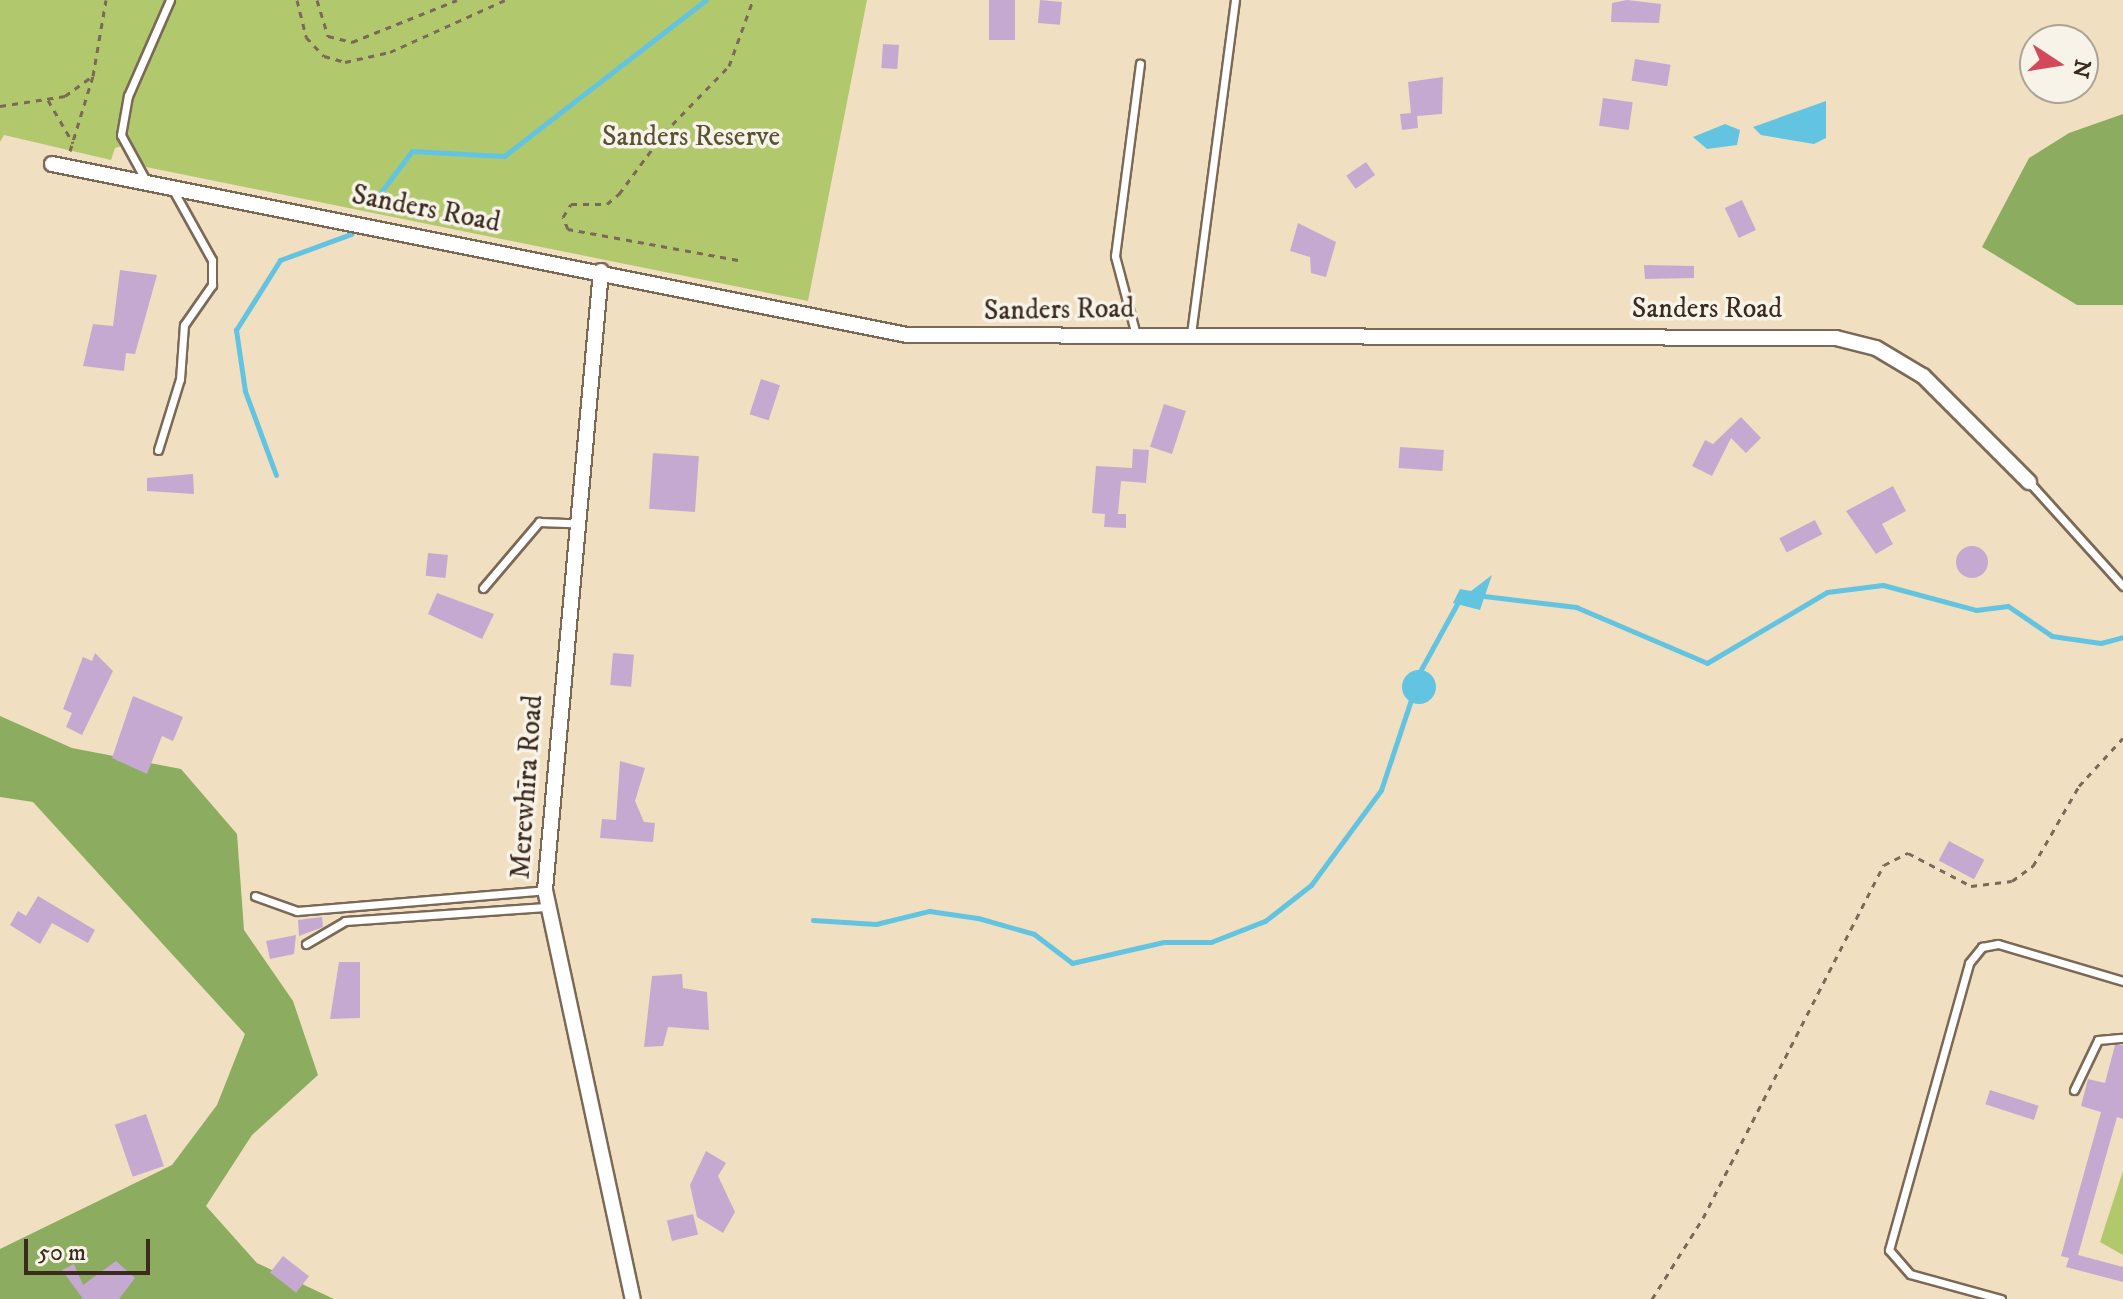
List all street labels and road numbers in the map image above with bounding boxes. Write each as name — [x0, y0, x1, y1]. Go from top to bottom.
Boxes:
street label: Sanders Road — [349, 178, 503, 240]
street label: Sanders Road — [983, 292, 1135, 328]
street label: Sanders Road — [1632, 292, 1782, 326]
street label: Merewhīra Road — [504, 694, 550, 880]

